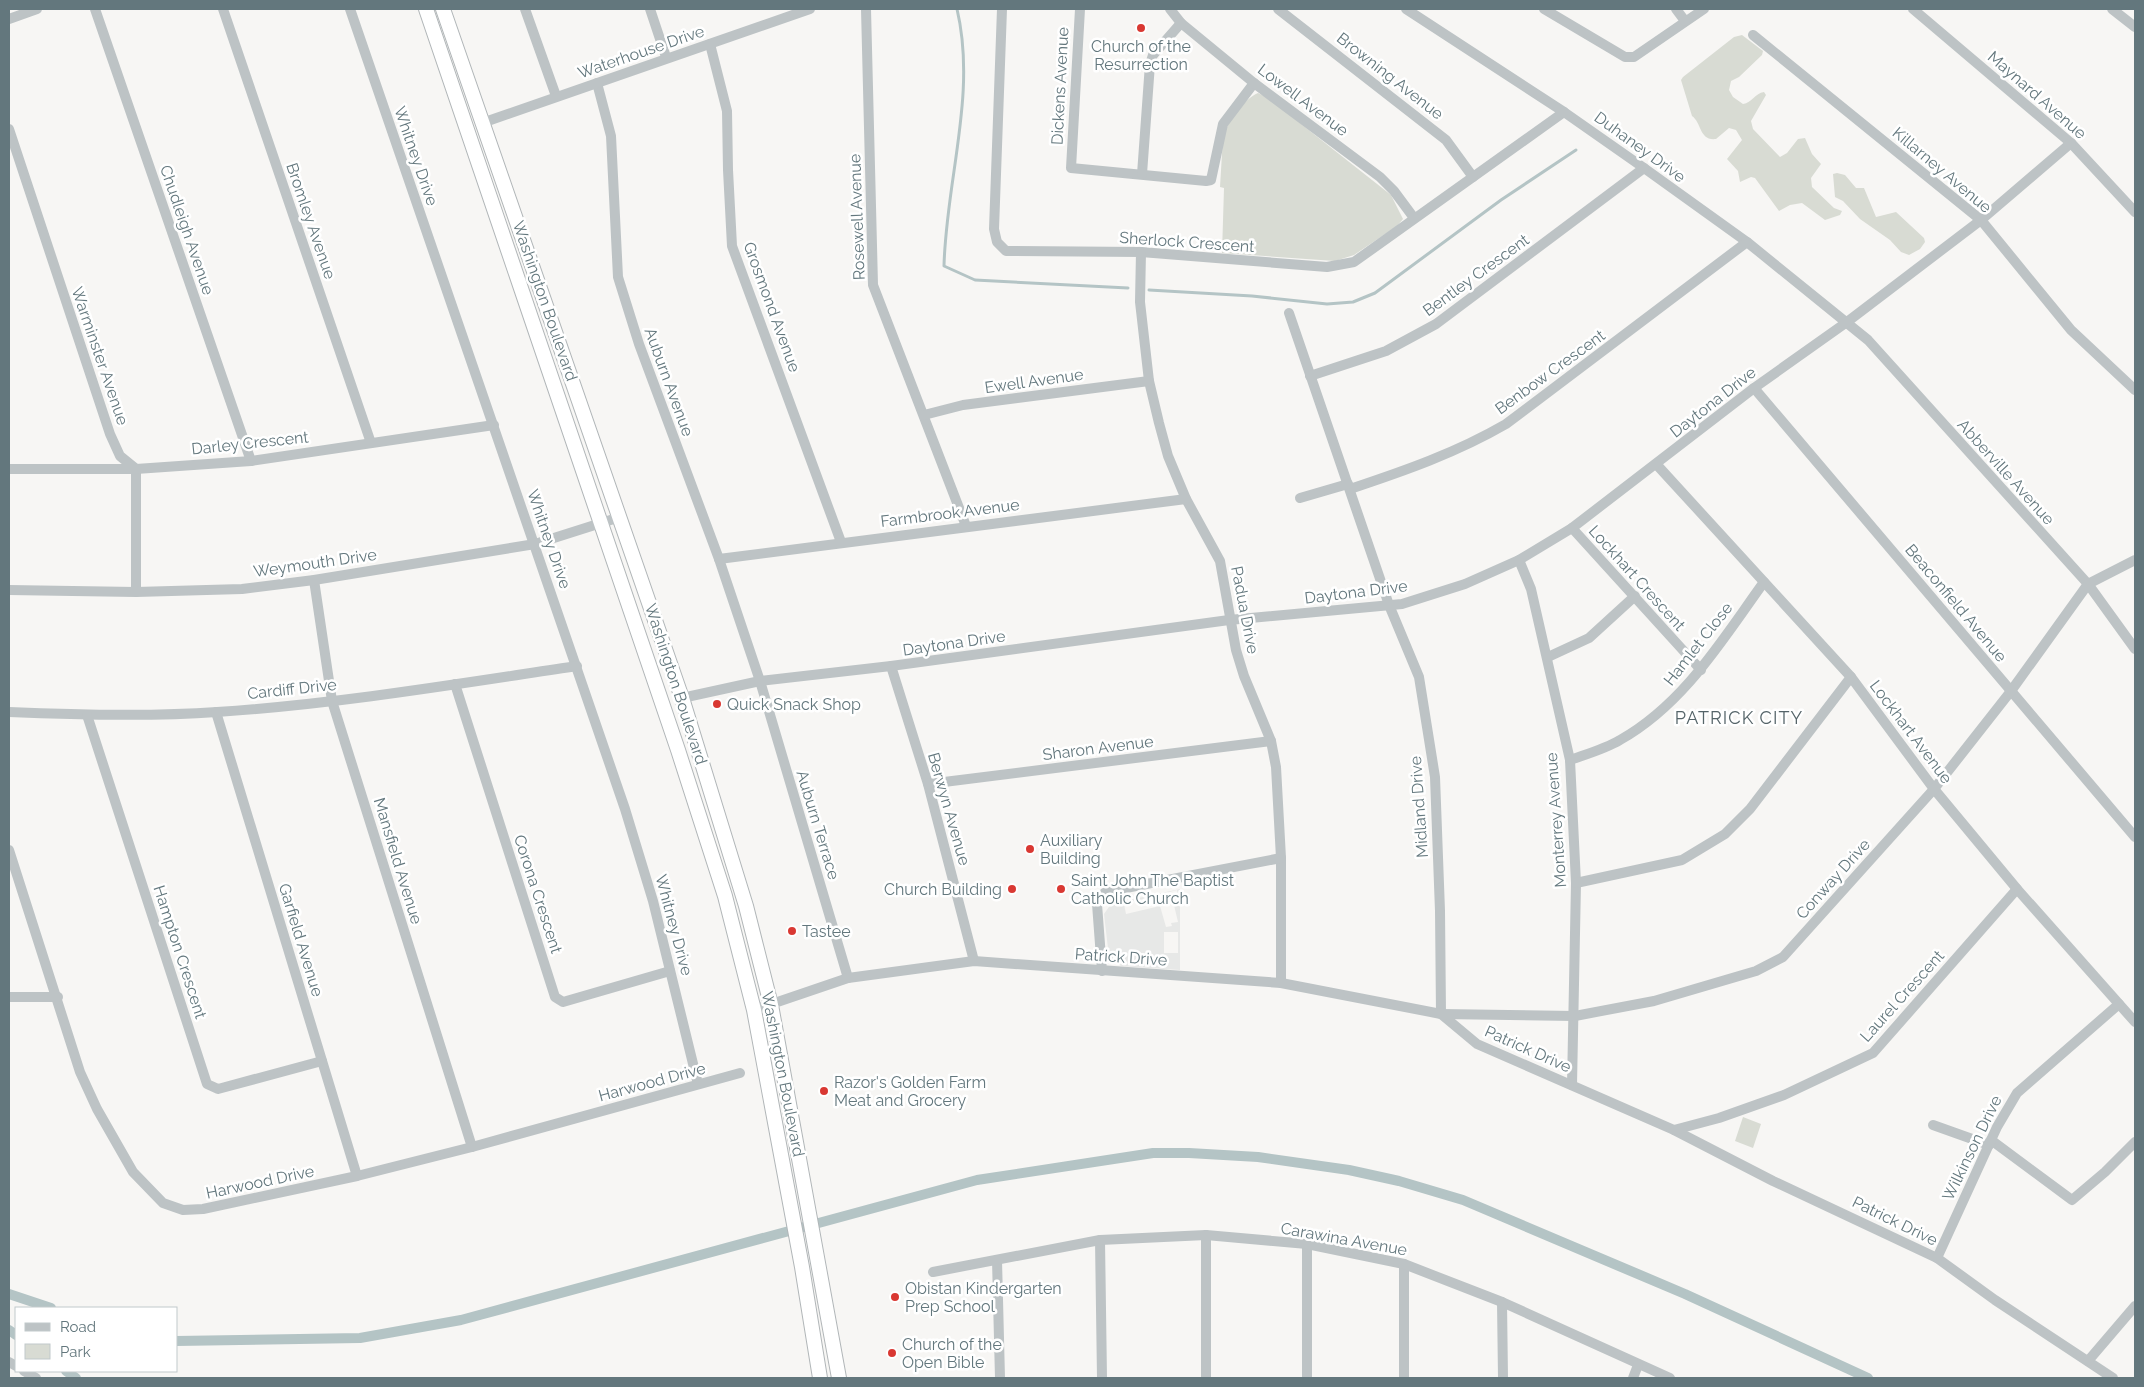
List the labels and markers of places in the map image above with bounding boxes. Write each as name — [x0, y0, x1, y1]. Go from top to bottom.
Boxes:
marker: Church of the Resurrection — [1135, 22, 1147, 34]
place label: Church of the Resurrection — [1091, 37, 1191, 74]
place label: Quick Snack Shop — [727, 695, 861, 714]
marker: Quick Snack Shop — [711, 698, 723, 710]
place label: Auxiliary Building — [1040, 831, 1103, 868]
marker: Auxiliary Building — [1024, 843, 1036, 855]
place label: Saint John The Baptist Catholic Church — [1071, 871, 1235, 908]
place label: Church Building — [884, 880, 1002, 899]
marker: Church Building — [1006, 883, 1018, 895]
marker: Saint John The Baptist Catholic Church — [1055, 883, 1067, 895]
place label: Tastee — [802, 922, 851, 941]
marker: Tastee — [786, 925, 798, 937]
place label: Razor's Golden Farm Meat and Grocery — [834, 1073, 986, 1110]
marker: Razor's Golden Farm Meat and Grocery — [818, 1085, 830, 1097]
place label: Obistan Kindergarten Prep School — [905, 1279, 1062, 1316]
marker: Obistan Kindergarten Prep School — [889, 1291, 901, 1303]
place label: Church of the Open Bible — [902, 1335, 1002, 1372]
marker: Church of the Open Bible — [886, 1347, 898, 1359]

